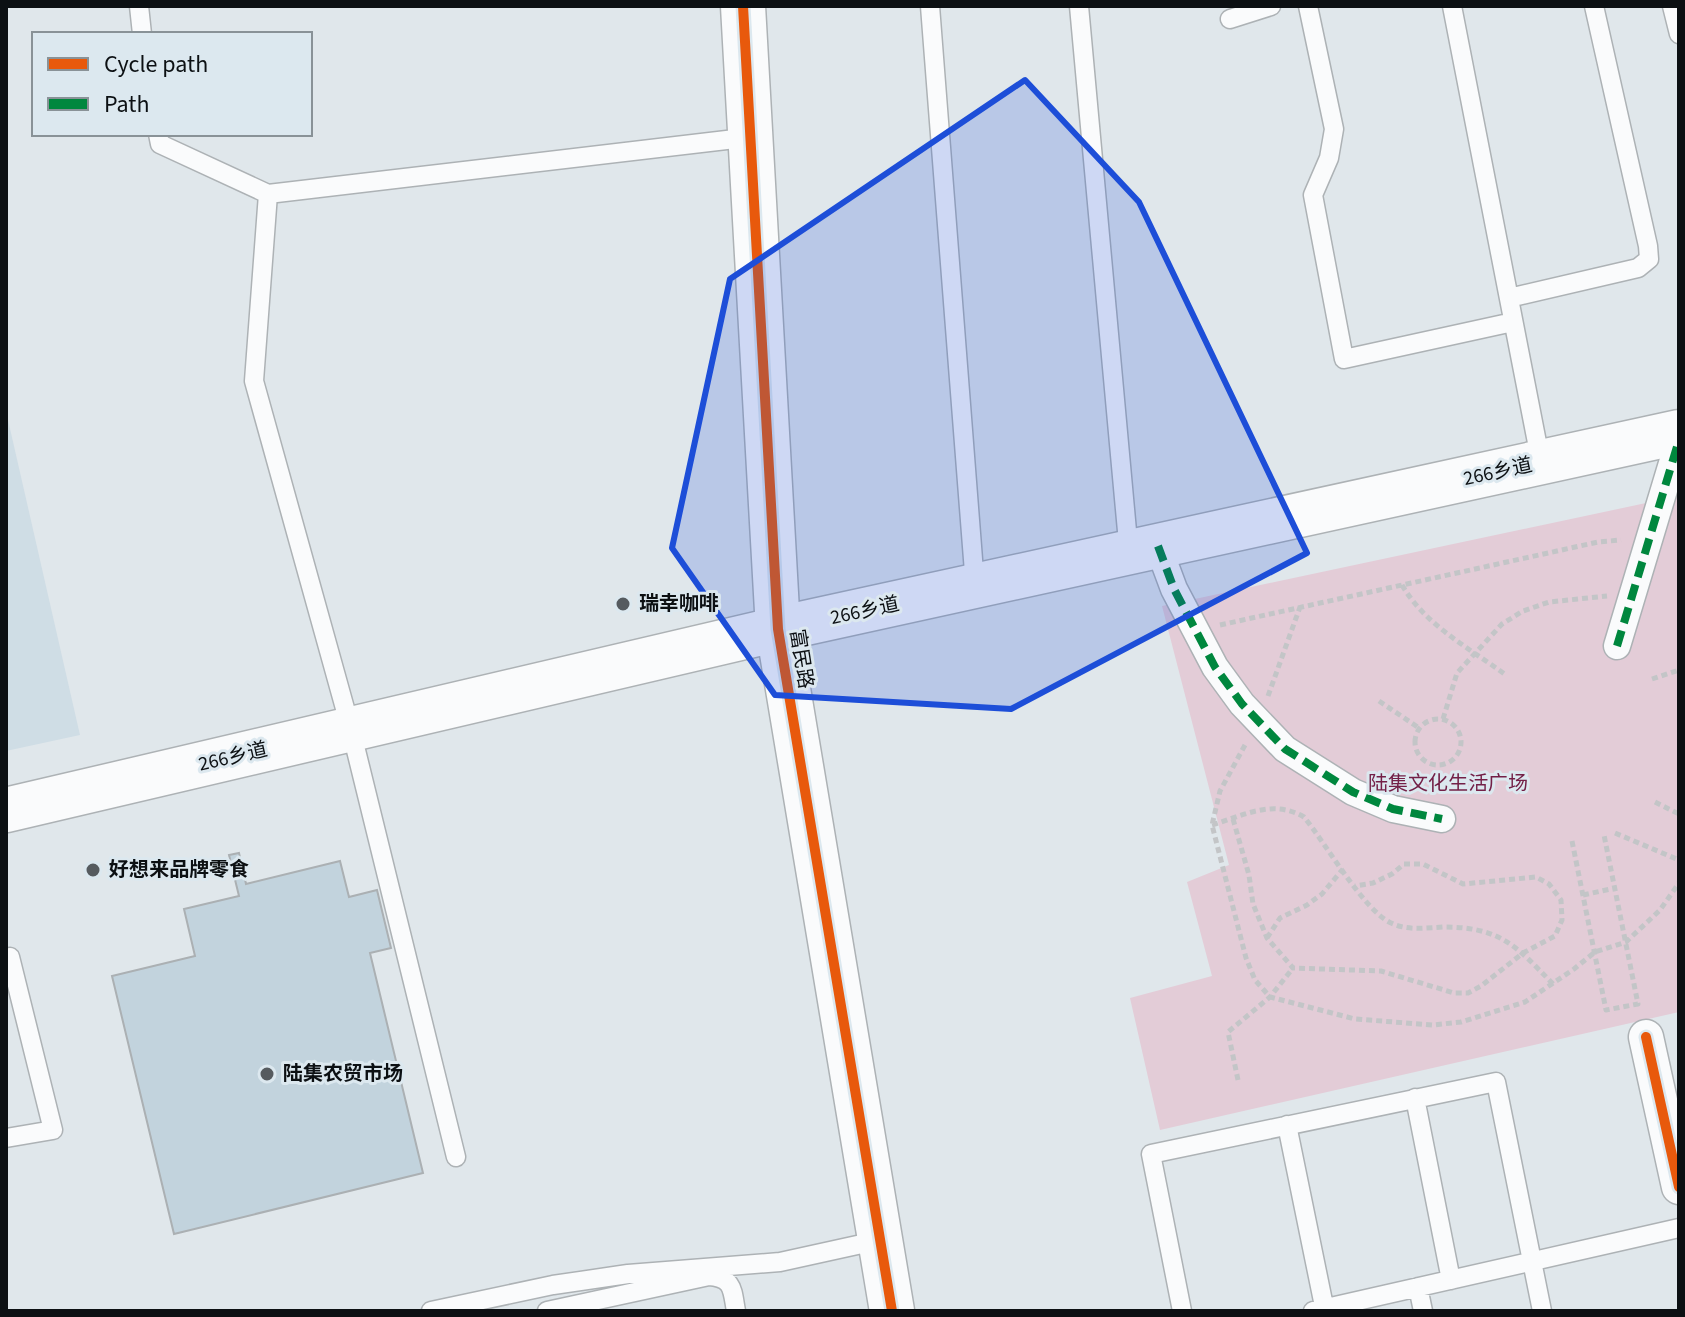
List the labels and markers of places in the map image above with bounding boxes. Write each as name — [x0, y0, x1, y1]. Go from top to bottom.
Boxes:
place label: 瑞幸咖啡 — [639, 590, 719, 618]
marker: 瑞幸咖啡 — [614, 595, 632, 613]
place label: 好想来品牌零食 — [109, 856, 249, 884]
marker: 好想来品牌零食 — [84, 861, 102, 879]
place label: 陆集农贸市场 — [283, 1060, 403, 1088]
marker: 陆集农贸市场 — [258, 1065, 276, 1083]

